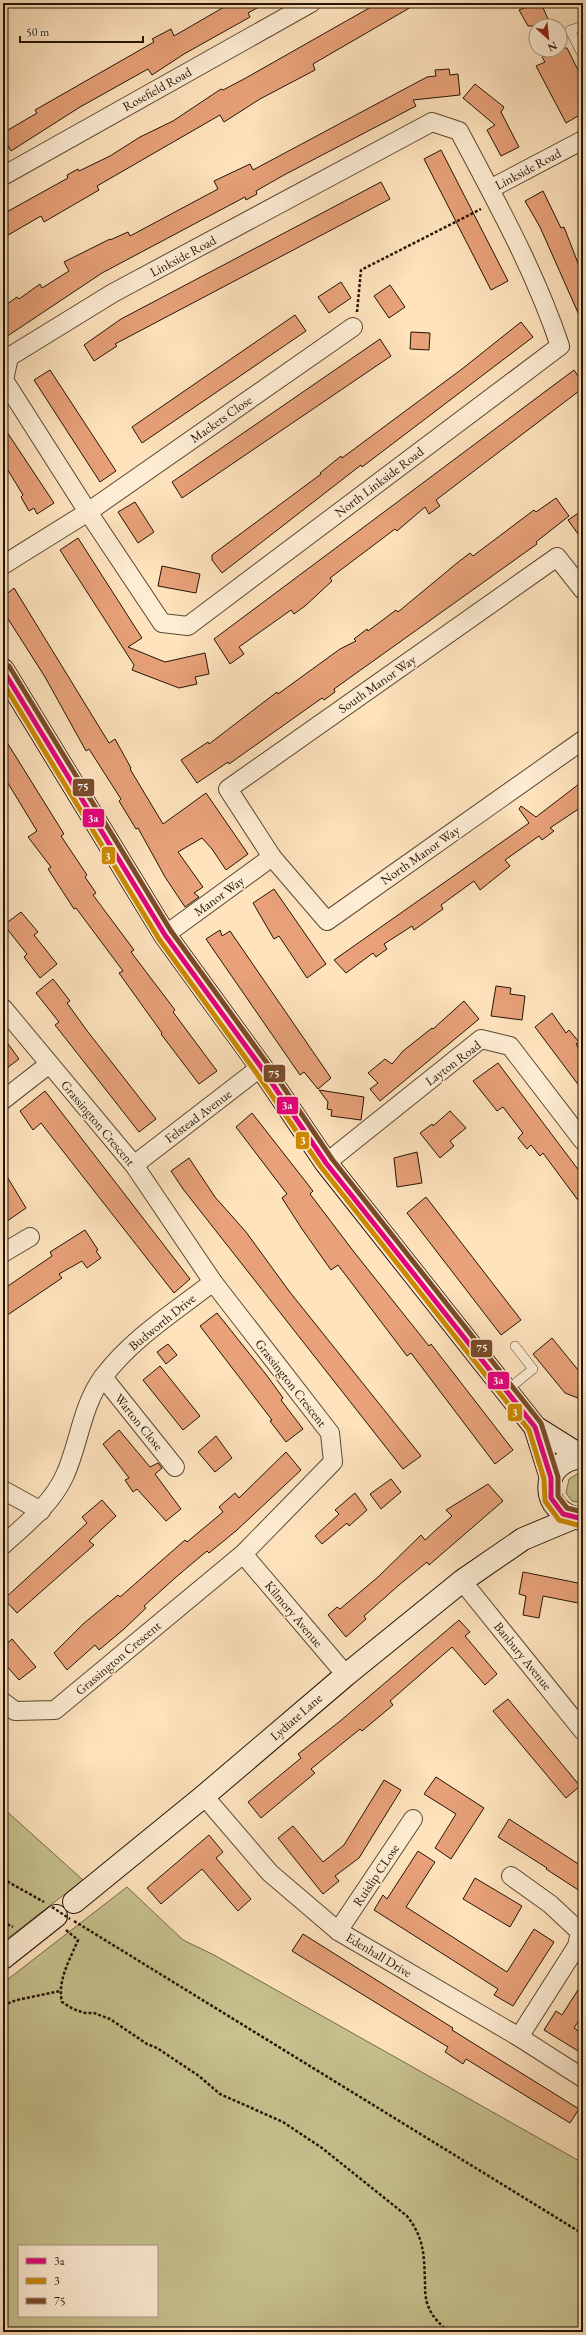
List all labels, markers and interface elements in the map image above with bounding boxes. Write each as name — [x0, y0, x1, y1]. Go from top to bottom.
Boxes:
scale bar — [20, 18, 143, 44]
north arrow — [528, 18, 568, 58]
text: 50 m — [26, 24, 50, 40]
text: N — [545, 39, 560, 55]
street label: Rosefield Road — [120, 63, 195, 115]
street label: Linkside Road — [492, 144, 564, 194]
street label: Linkside Road — [147, 231, 219, 281]
street label: Mackets Close — [187, 391, 255, 447]
street label: North Linkside Road — [331, 443, 427, 521]
street label: South Manor Way — [335, 651, 419, 717]
line badge: 75 — [72, 778, 95, 797]
text: 75 — [77, 780, 89, 794]
line badge: 3a — [82, 808, 105, 828]
text: 3a — [88, 811, 98, 825]
street label: North Manor Way — [377, 821, 463, 889]
line badge: 3 — [101, 846, 116, 865]
text: 3 — [105, 849, 111, 863]
street label: Manor Way — [190, 872, 248, 920]
street label: Layton Road — [422, 1036, 485, 1090]
line badge: 75 — [263, 1064, 286, 1083]
text: 75 — [268, 1067, 280, 1081]
street label: Grassington Crescent — [57, 1077, 139, 1169]
street label: Felstead Avenue — [161, 1085, 235, 1147]
line badge: 3a — [276, 1096, 299, 1115]
text: 3a — [282, 1098, 292, 1112]
line badge: 3 — [295, 1131, 310, 1150]
text: 3 — [300, 1133, 306, 1147]
street label: Budworth Drive — [125, 1290, 199, 1354]
street label: Grassington Crescent — [251, 1336, 331, 1430]
line badge: 75 — [470, 1339, 493, 1358]
text: 75 — [476, 1341, 488, 1355]
line badge: 3a — [487, 1371, 510, 1390]
text: 3a — [493, 1373, 503, 1387]
street label: Warton Close — [111, 1390, 167, 1454]
line badge: 3 — [507, 1403, 523, 1422]
text: 3 — [512, 1405, 518, 1419]
street label: Kilmory Avenue — [261, 1577, 327, 1651]
street label: Grassington Crescent — [72, 1617, 164, 1699]
street label: Banbury Avenue — [490, 1618, 556, 1694]
street label: Lydiate Lane — [266, 1690, 326, 1744]
street label: Ruislip CLose — [349, 1841, 403, 1909]
street label: Edenhall Drive — [343, 1929, 415, 1981]
legend — [18, 2245, 158, 2317]
text: 3a — [54, 2253, 65, 2269]
text: 3 — [54, 2273, 60, 2289]
text: 75 — [54, 2293, 66, 2309]

